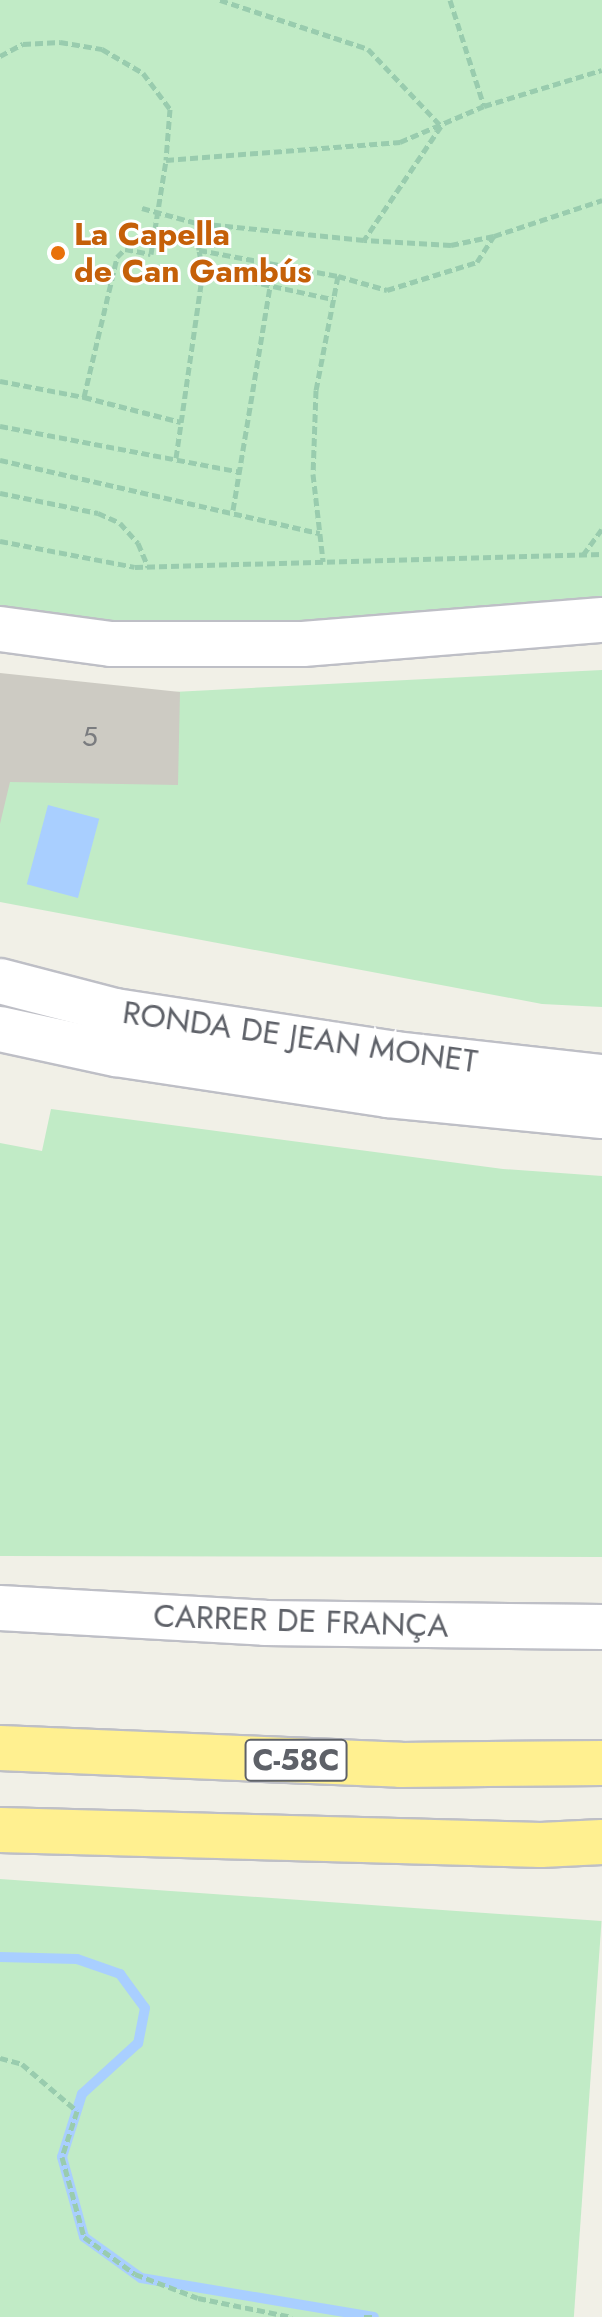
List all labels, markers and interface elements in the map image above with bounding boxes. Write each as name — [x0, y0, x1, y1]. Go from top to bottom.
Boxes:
place label: La Capella de Can Gambús — [74, 216, 312, 291]
marker: La Capella de Can Gambús — [49, 244, 67, 262]
house number: 5 — [82, 720, 98, 754]
street label: RONDA DE JEAN MONET — [120, 993, 480, 1081]
street label: CARRER DE FRANÇA — [153, 1597, 449, 1645]
road number: C-58C — [244, 1734, 348, 1786]

